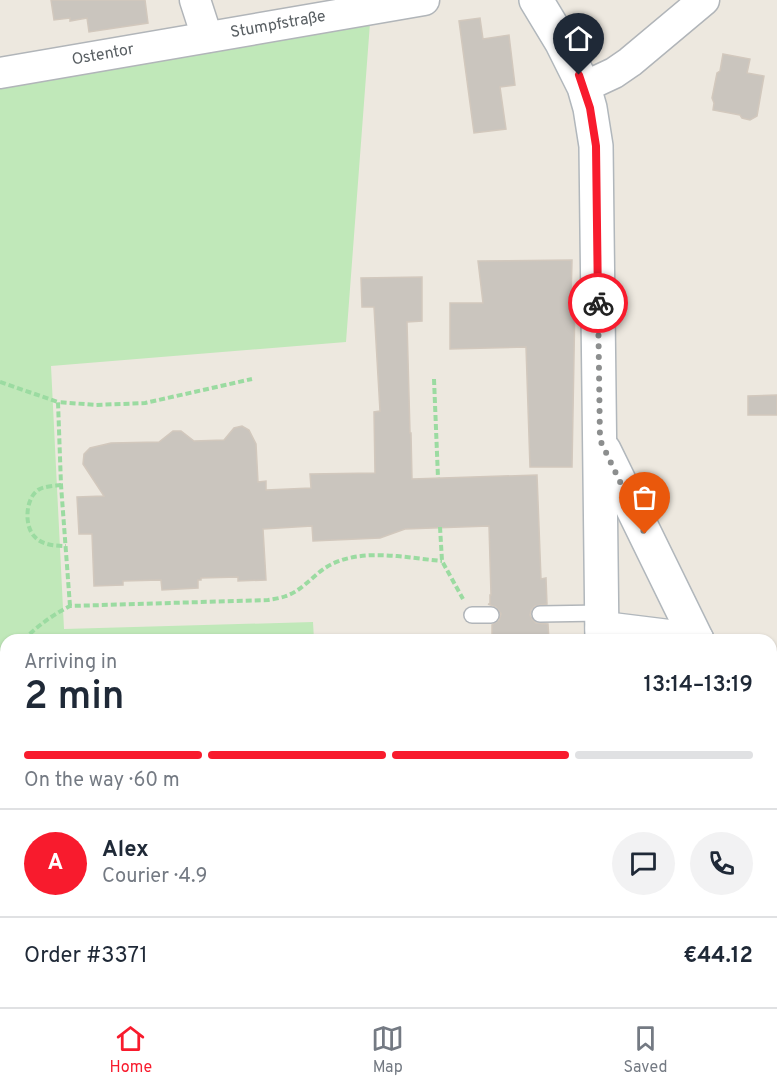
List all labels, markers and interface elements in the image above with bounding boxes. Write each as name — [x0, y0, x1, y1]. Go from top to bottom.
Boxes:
street label: Stumpfstraße — [229, 7, 327, 43]
pin — [553, 13, 604, 75]
icon: home — [562, 22, 595, 55]
street label: Ostentor — [70, 40, 136, 70]
courier — [568, 273, 628, 333]
icon: bike — [582, 287, 615, 320]
pin — [619, 472, 670, 534]
icon: bag — [628, 481, 661, 514]
text: Arriving in — [24, 650, 117, 676]
text: 13:14–13:19 — [643, 672, 753, 699]
text: 2 min — [24, 674, 125, 723]
text: On the way · 60 m — [24, 768, 180, 794]
button: chat — [612, 832, 675, 895]
button: phone — [690, 832, 753, 895]
text: Alex — [102, 837, 149, 864]
text: A — [48, 850, 63, 877]
text: Courier · 4.9 — [102, 864, 207, 890]
text: Order #3371 — [24, 943, 148, 970]
text: €44.12 — [683, 943, 753, 970]
tab: Home — [110, 1022, 152, 1078]
tab: Map — [371, 1022, 404, 1078]
tab: Saved — [623, 1022, 667, 1078]

